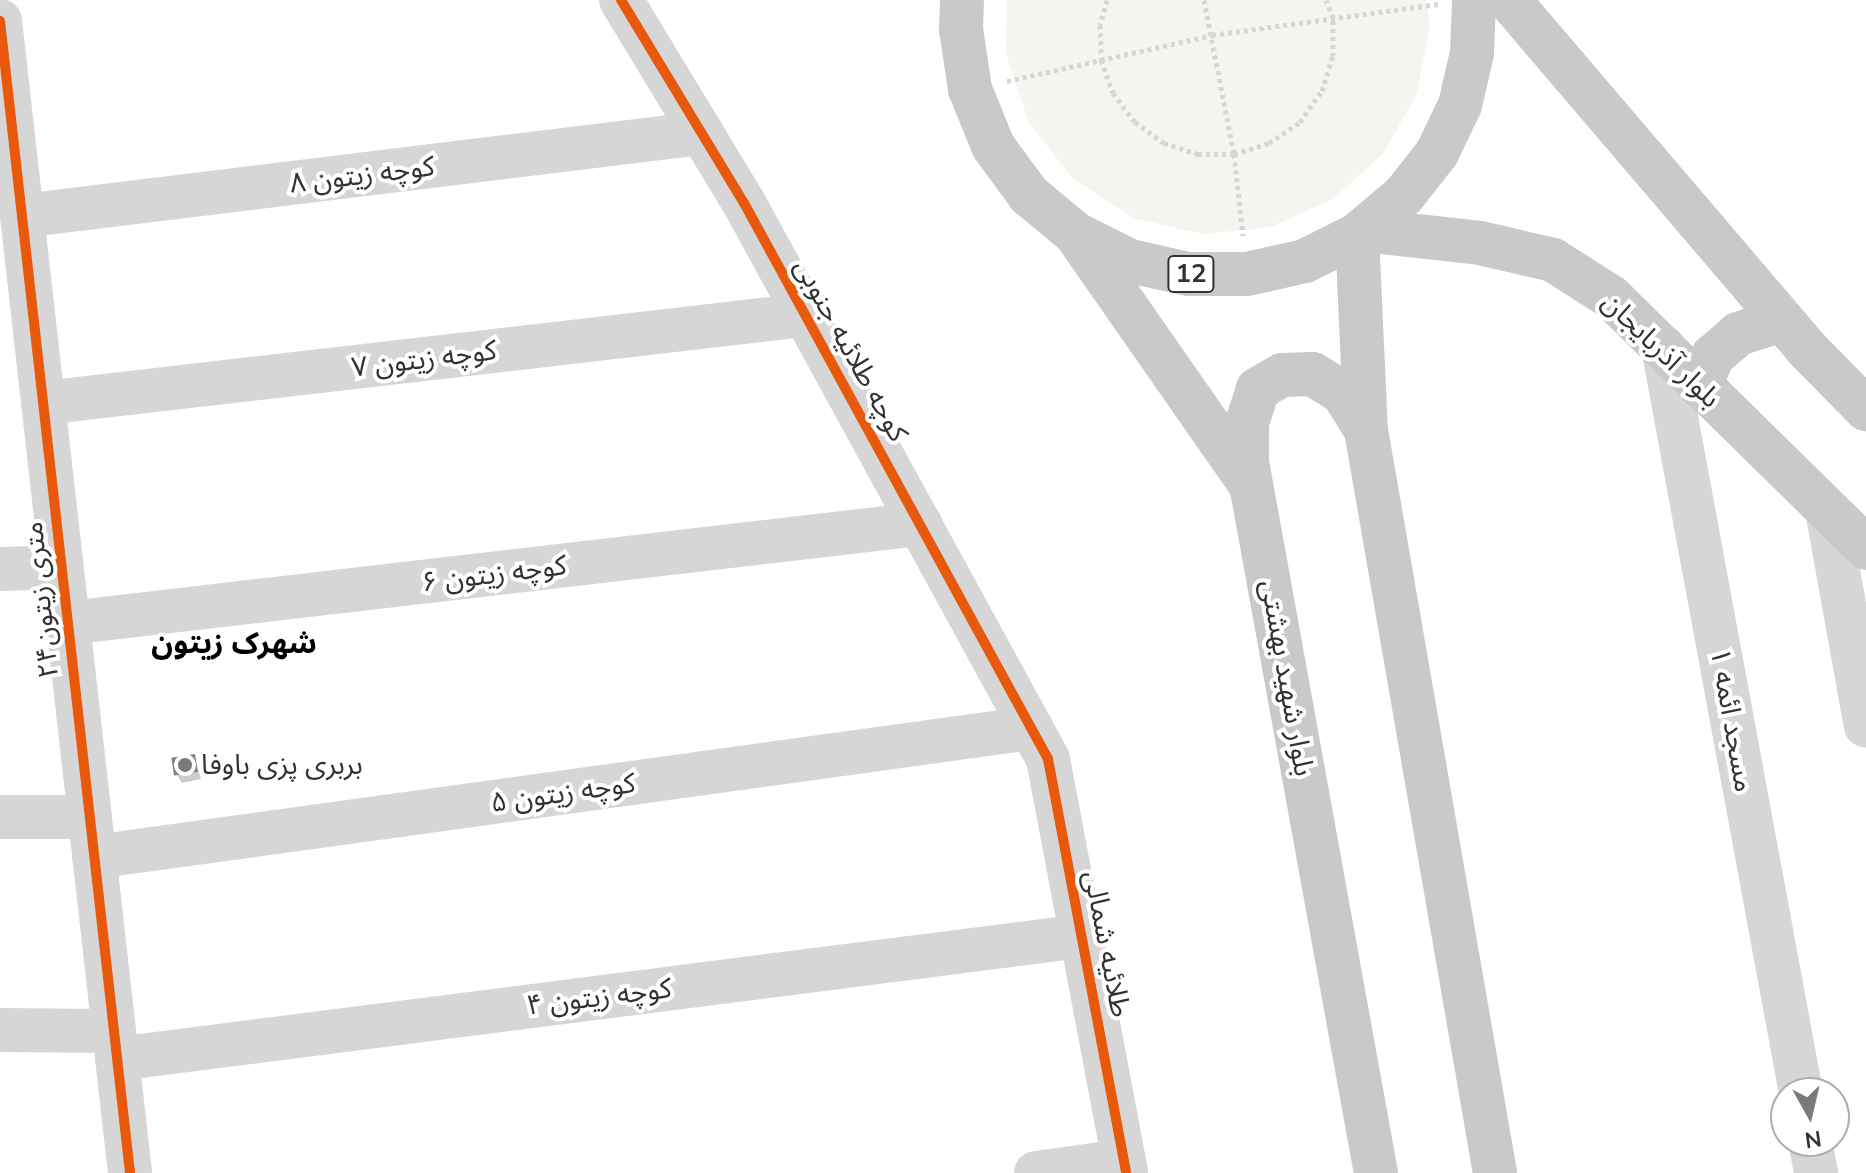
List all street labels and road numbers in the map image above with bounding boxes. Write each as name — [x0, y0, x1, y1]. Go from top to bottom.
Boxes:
street label: کوچه زیتون ۸ — [288, 149, 436, 201]
road number: 12 — [1167, 252, 1215, 296]
street label: کوچه طلائیه جنوبی — [787, 253, 915, 447]
street label: بلوار آذربایجان — [1595, 285, 1727, 415]
street label: کوچه زیتون ۷ — [350, 333, 498, 385]
street label: ۲۴متری زیتون — [16, 520, 66, 680]
street label: کوچه زیتون ۶ — [420, 548, 568, 600]
street label: بلوار شهید بهشتی — [1253, 577, 1321, 779]
street label: مسجد ائمه ۱ — [1703, 645, 1761, 795]
street label: کوچه زیتون ۵ — [488, 766, 638, 820]
street label: طلائیه شمالی — [1076, 868, 1138, 1020]
street label: کوچه زیتون ۴ — [525, 971, 673, 1023]

